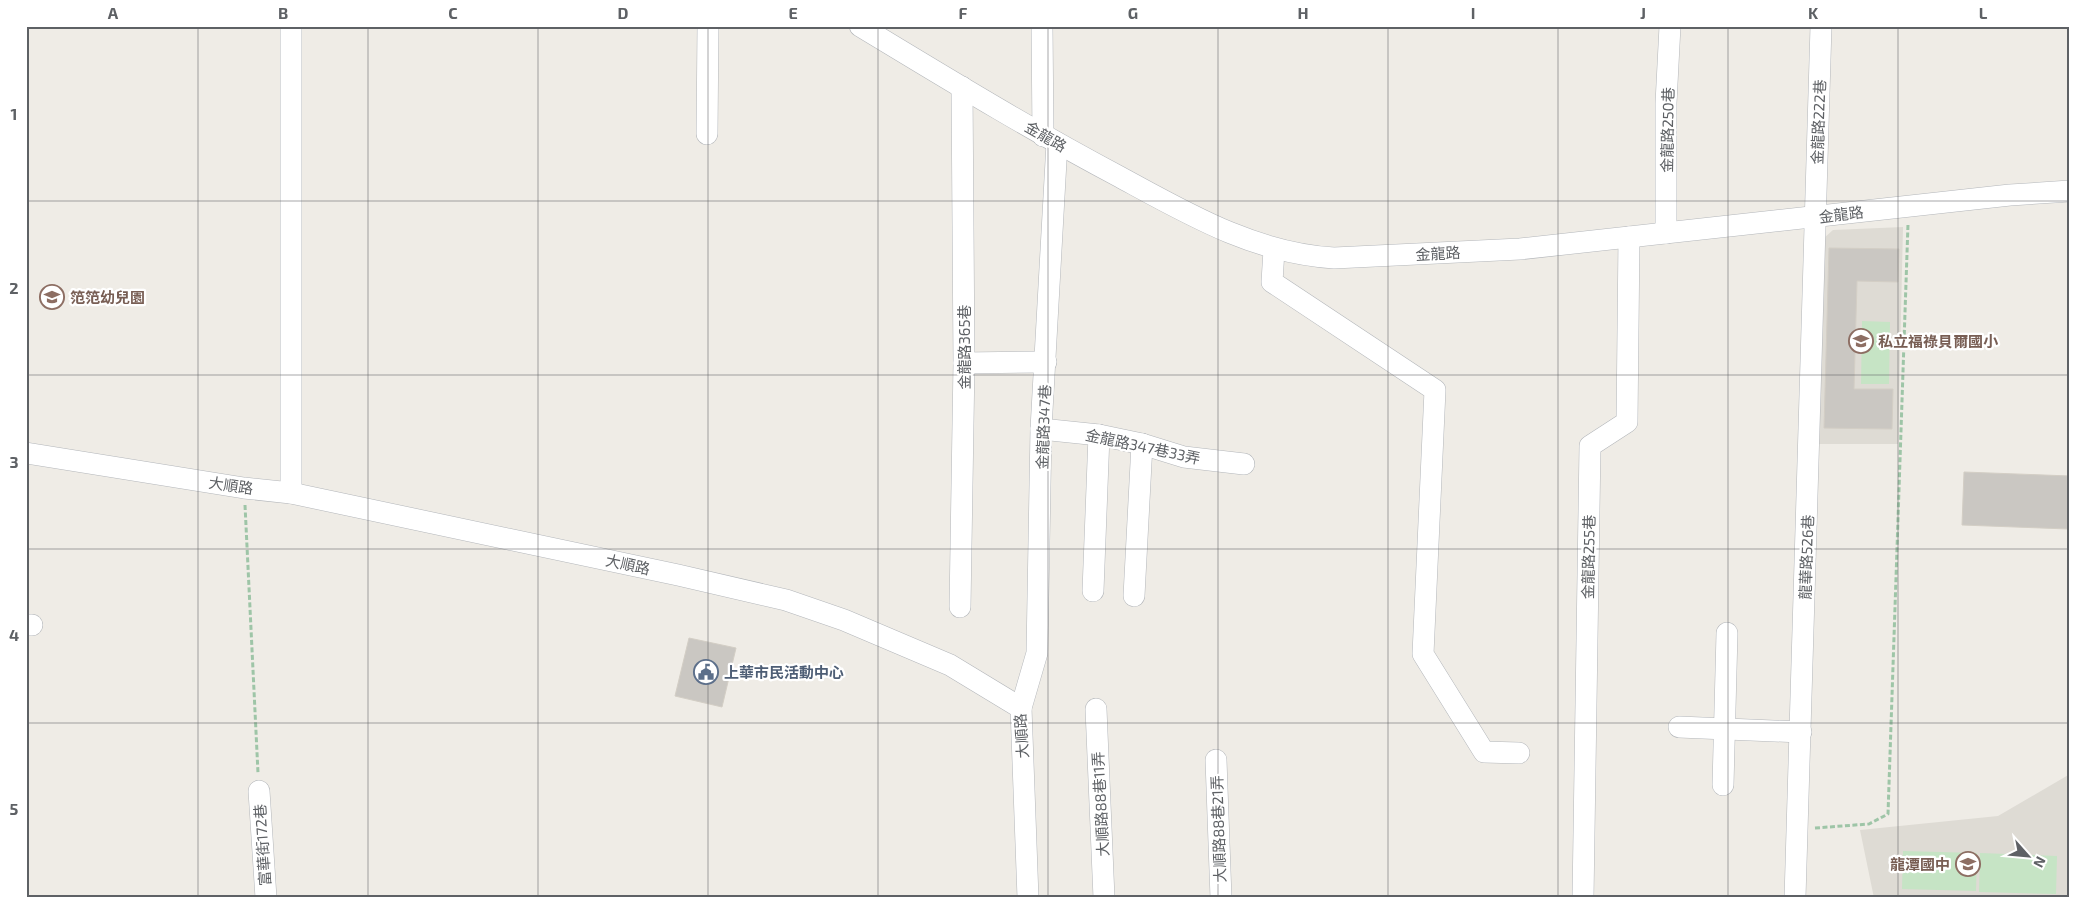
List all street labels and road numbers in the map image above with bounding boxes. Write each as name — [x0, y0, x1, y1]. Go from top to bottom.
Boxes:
street label: 金龍路222巷 — [1808, 79, 1828, 165]
street label: 金龍路250巷 — [1657, 87, 1677, 173]
street label: 金龍路 — [1022, 117, 1070, 155]
street label: 金龍路 — [1818, 202, 1864, 226]
street label: 金龍路 — [1415, 243, 1461, 263]
street label: 金龍路365巷 — [955, 305, 973, 389]
street label: 金龍路347巷 — [1033, 384, 1053, 470]
street label: 金龍路347巷33弄 — [1084, 425, 1202, 467]
street label: 大順路 — [207, 473, 255, 497]
street label: 龍華路526巷 — [1796, 514, 1816, 600]
street label: 金龍路255巷 — [1578, 515, 1598, 599]
street label: 大順路 — [604, 551, 652, 577]
street label: 大順路 — [1010, 713, 1032, 759]
street label: 大順路88巷11弄 — [1088, 751, 1112, 857]
street label: 大順路88巷21弄 — [1207, 775, 1229, 883]
street label: 富華街172巷 — [250, 803, 274, 887]

